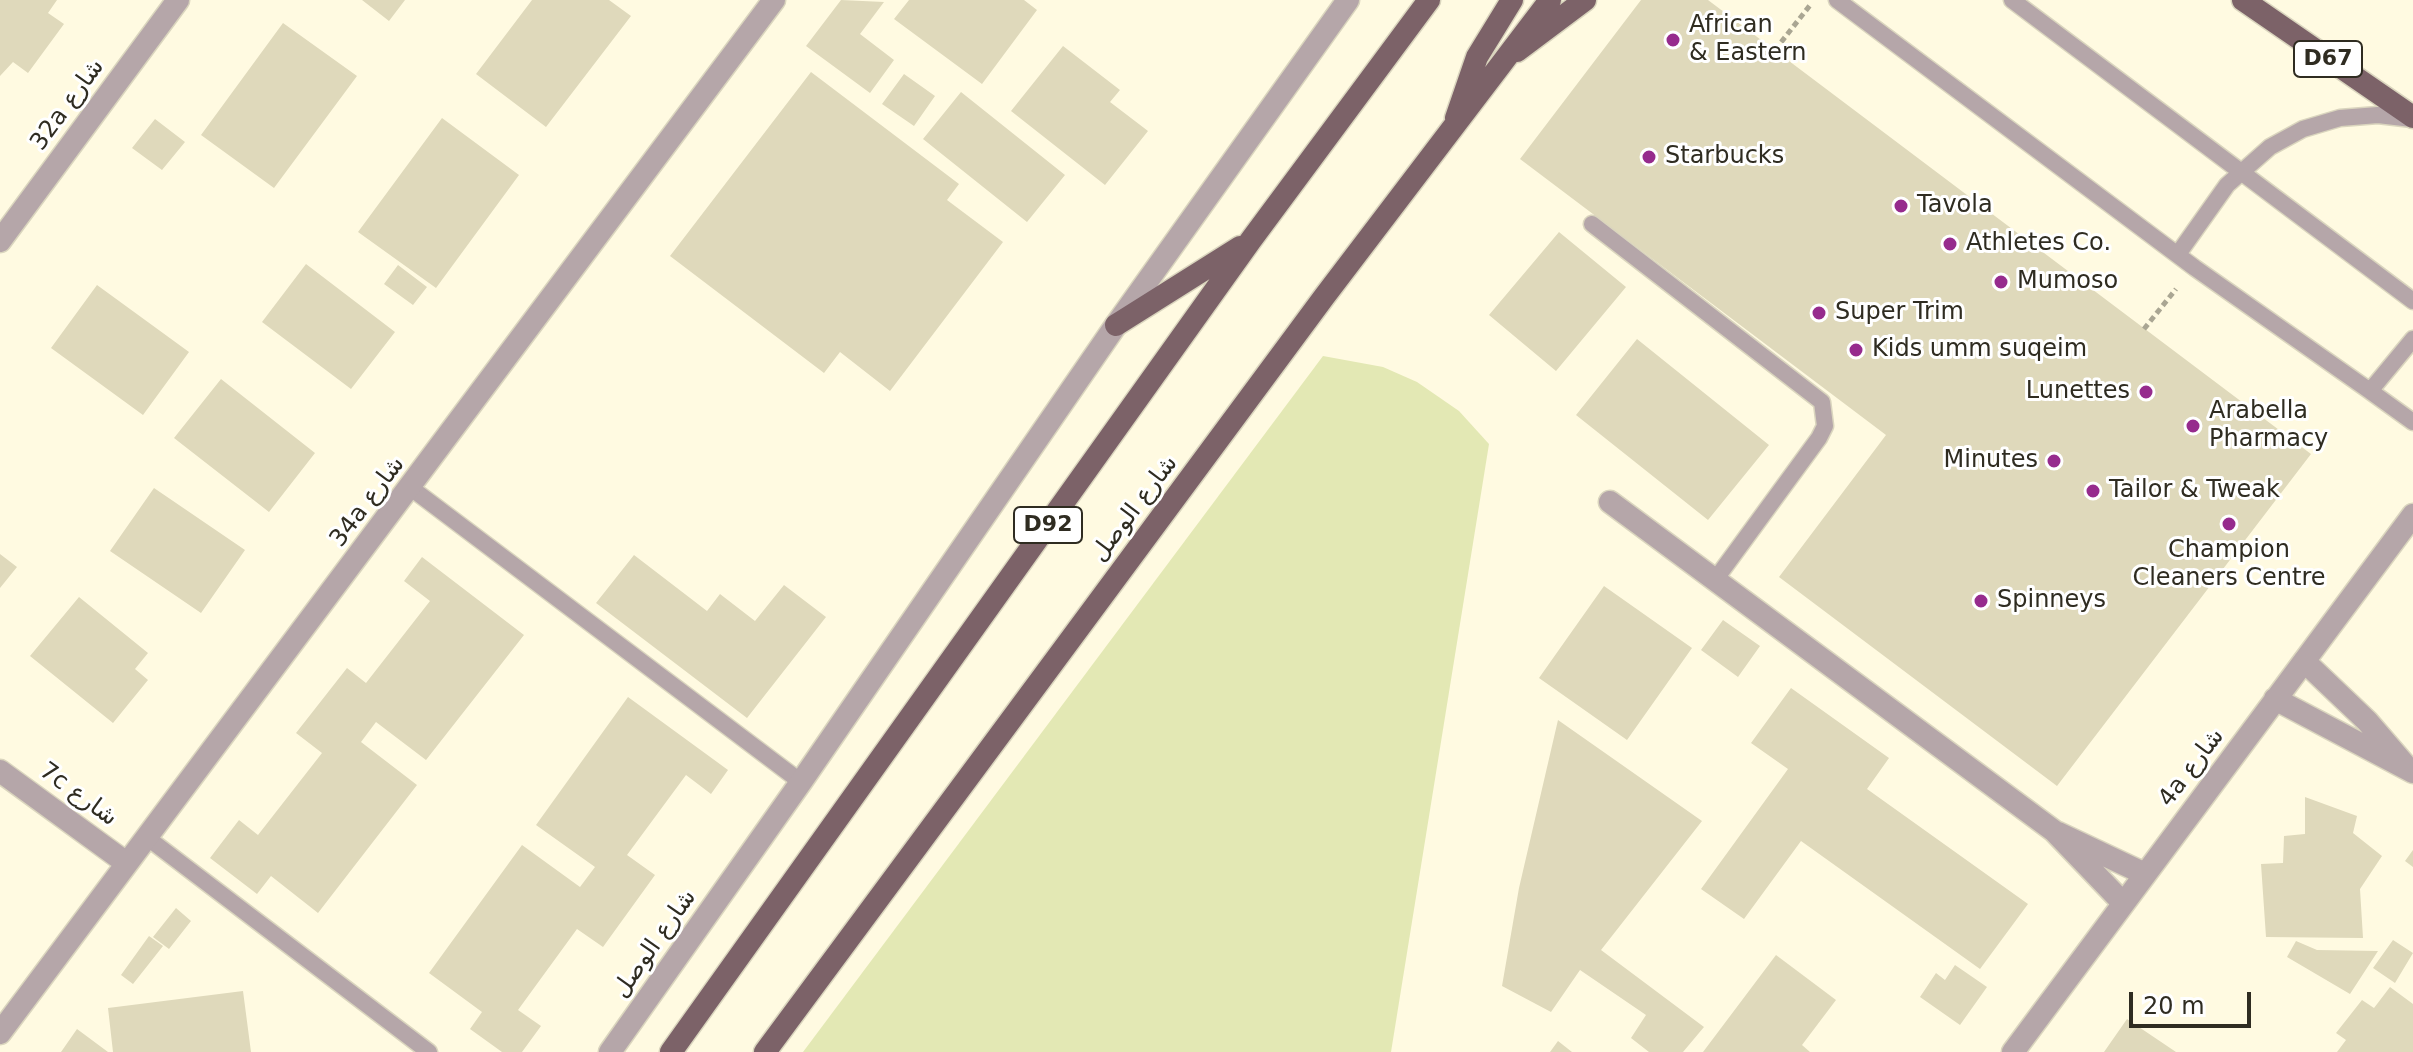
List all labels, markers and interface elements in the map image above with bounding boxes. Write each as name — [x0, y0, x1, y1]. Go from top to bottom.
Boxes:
place label: African & Eastern — [1689, 12, 1807, 68]
marker: African & Eastern — [1664, 31, 1682, 49]
road number: D67 — [2294, 41, 2362, 77]
street label: 32a شارع — [25, 54, 111, 156]
place label: Starbucks — [1665, 143, 1784, 171]
marker: Starbucks — [1640, 148, 1658, 166]
place label: Tavola — [1917, 192, 1993, 220]
marker: Tavola — [1892, 197, 1910, 215]
place label: Athletes Co. — [1966, 230, 2111, 258]
marker: Athletes Co. — [1941, 235, 1959, 253]
place label: Mumoso — [2017, 268, 2118, 296]
marker: Mumoso — [1992, 273, 2010, 291]
place label: Super Trim — [1835, 299, 1964, 327]
marker: Super Trim — [1810, 304, 1828, 322]
place label: Kids umm suqeim — [1872, 336, 2087, 364]
marker: Kids umm suqeim — [1847, 341, 1865, 359]
place label: Lunettes — [2026, 378, 2130, 406]
marker: Lunettes — [2137, 383, 2155, 401]
place label: Arabella Pharmacy — [2209, 398, 2328, 454]
marker: Arabella Pharmacy — [2184, 417, 2202, 435]
place label: Minutes — [1944, 447, 2038, 475]
street label: شارع الوصل — [1086, 450, 1184, 568]
street label: 34a شارع — [325, 451, 411, 553]
marker: Minutes — [2045, 452, 2063, 470]
place label: Tailor & Tweak — [2109, 477, 2280, 505]
marker: Tailor & Tweak — [2084, 482, 2102, 500]
road number: D92 — [1014, 507, 1082, 543]
marker: Champion Cleaners Centre — [2220, 515, 2238, 533]
place label: Champion Cleaners Centre — [2132, 537, 2326, 593]
place label: Spinneys — [1997, 587, 2106, 615]
marker: Spinneys — [1972, 592, 1990, 610]
street label: 4a شارع — [2153, 723, 2231, 813]
street label: 7c شارع — [33, 757, 123, 833]
street label: شارع الوصل — [607, 884, 703, 1004]
scale bar — [2133, 976, 2255, 1026]
text: 20 m — [2143, 992, 2205, 1020]

